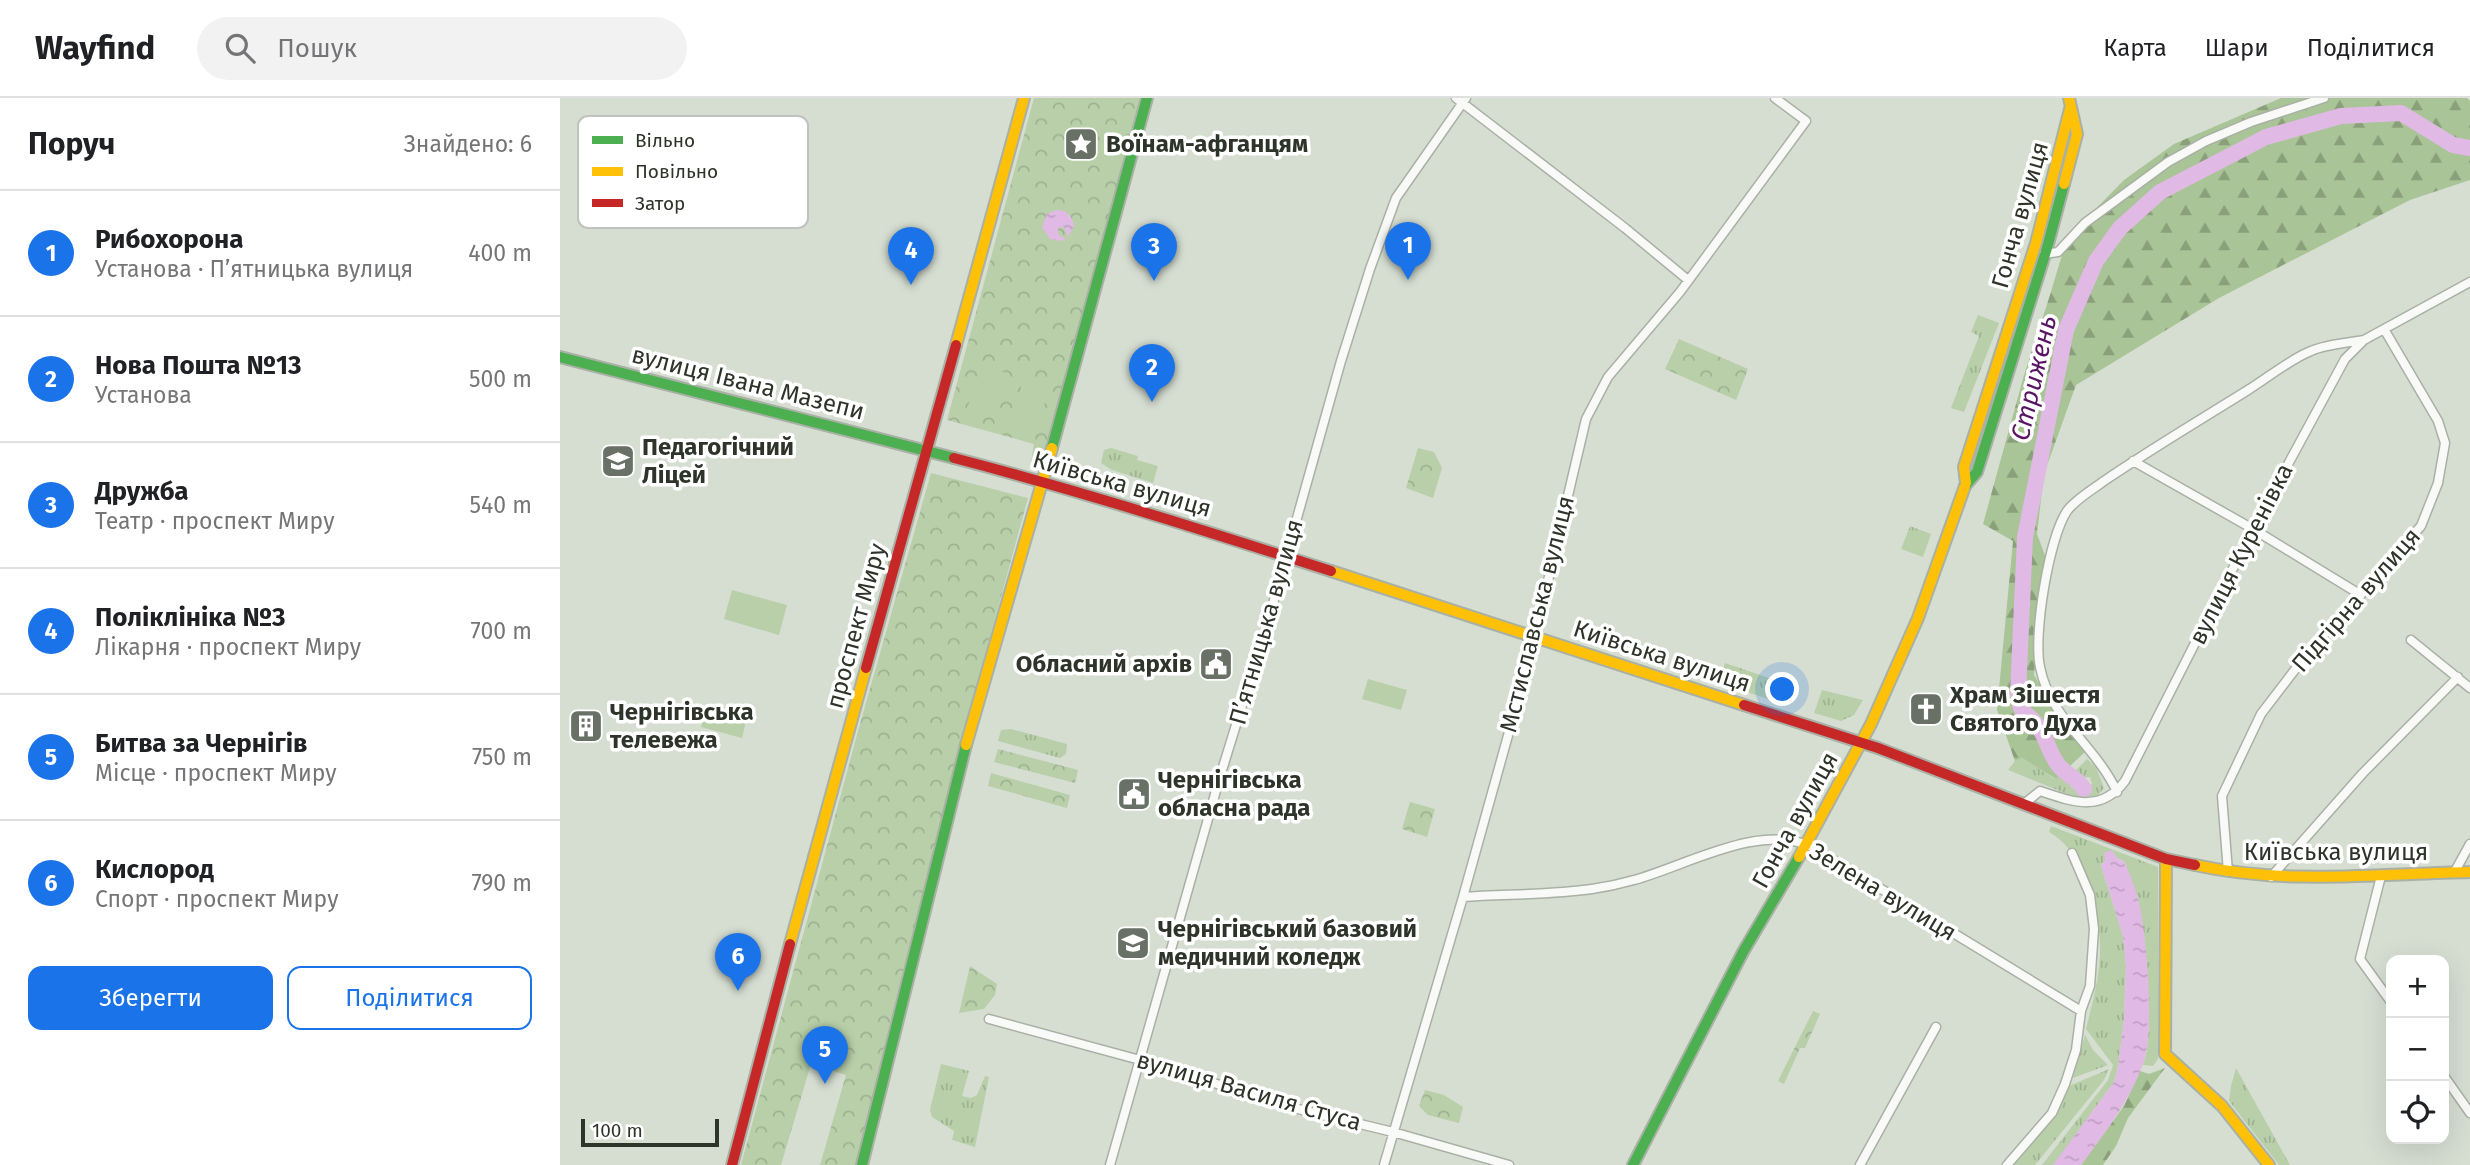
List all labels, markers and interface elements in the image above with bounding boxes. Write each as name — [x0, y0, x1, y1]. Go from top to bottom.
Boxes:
search box — [197, 17, 687, 80]
text: Wayfind — [35, 28, 155, 68]
icon: search — [221, 29, 259, 67]
text: Пошук — [277, 33, 357, 64]
text: Карта — [2103, 34, 2167, 62]
text: Шари — [2205, 34, 2269, 62]
text: Поділитися — [2307, 34, 2435, 62]
legend — [578, 116, 808, 228]
place icon: Воїнам-афганцям — [1062, 125, 1100, 163]
text: Поруч — [28, 126, 115, 162]
text: Вільно — [635, 129, 695, 152]
text: Знайдено: 6 — [404, 130, 532, 158]
place label: Воїнам-афганцям — [1106, 130, 1308, 158]
street label: Гонча вулиця — [1986, 139, 2054, 291]
text: Повільно — [635, 160, 718, 183]
text: Затор — [635, 192, 685, 215]
pin: 1 — [1385, 222, 1431, 280]
pin: 3 — [1131, 223, 1177, 281]
text: Рибохорона — [95, 224, 244, 255]
pin: 4 — [888, 227, 934, 285]
text: 1 — [46, 239, 56, 267]
text: 400 m — [468, 239, 532, 267]
text: Установа · Пʼятницька вулиця — [95, 255, 413, 283]
water label: Стрижень — [2005, 312, 2063, 444]
street label: вулиця Івана Мазепи — [629, 341, 867, 425]
pin: 2 — [1129, 344, 1175, 402]
text: Нова Пошта №13 — [95, 350, 302, 381]
text: 2 — [45, 365, 57, 393]
text: 500 m — [469, 365, 532, 393]
text: Установа — [95, 381, 192, 409]
place label: Педагогічний Ліцей — [642, 433, 794, 489]
school or university icon: Педагогічний Ліцей — [599, 442, 637, 480]
street label: Київська вулиця — [1030, 445, 1214, 523]
street label: вулиця Куренівка — [2183, 459, 2299, 649]
text: Дружба — [95, 476, 189, 507]
text: 3 — [45, 491, 57, 519]
text: 540 m — [470, 491, 532, 519]
street label: Мстиславська вулиця — [1494, 493, 1580, 735]
text: Театр · проспект Миру — [95, 507, 334, 535]
street label: Пʼятницька вулиця — [1223, 516, 1309, 728]
street label: Підгірна вулиця — [2286, 522, 2426, 678]
street label: проспект Миру — [820, 540, 892, 712]
text: Поліклініка №3 — [95, 602, 286, 633]
street label: Київська вулиця — [1570, 614, 1754, 698]
text: 4 — [45, 617, 58, 645]
text: 700 m — [471, 617, 532, 645]
text: Лікарня · проспект Миру — [95, 633, 361, 661]
public building icon: Обласний архів — [1197, 645, 1235, 683]
place label: Обласний архів — [1016, 650, 1192, 678]
your location — [1765, 672, 1799, 706]
place label: Храм Зішестя Святого Духа — [1949, 681, 2100, 737]
church icon: Храм Зішестя Святого Духа — [1907, 690, 1945, 728]
place label: Чернігівська телевежа — [610, 698, 754, 754]
building icon: Чернігівська телевежа — [567, 707, 605, 745]
text: Битва за Чернігів — [95, 728, 307, 759]
text: 5 — [45, 743, 57, 771]
text: 750 m — [472, 743, 532, 771]
street label: Гонча вулиця — [1746, 747, 1844, 893]
text: Місце · проспект Миру — [95, 759, 337, 787]
place label: Чернігівська обласна рада — [1158, 766, 1310, 822]
public building icon: Чернігівська обласна рада — [1115, 775, 1153, 813]
street label: Зелена вулиця — [1805, 837, 1961, 947]
street label: Київська вулиця — [2244, 838, 2428, 866]
text: Кислород — [95, 854, 214, 885]
text: 6 — [45, 869, 57, 897]
text: 790 m — [471, 869, 532, 897]
text: Спорт · проспект Миру — [95, 885, 338, 913]
place label: Чернігівський базовий медичний коледж — [1158, 915, 1417, 971]
school or university icon: Чернігівський базовий медичний коледж — [1114, 924, 1152, 962]
pin: 6 — [715, 933, 761, 991]
map controls — [2386, 955, 2449, 1144]
button: + — [2386, 955, 2449, 1018]
button: Зберегти — [28, 966, 273, 1030]
button: Поділитися — [287, 966, 532, 1030]
button: − — [2386, 1018, 2449, 1081]
pin: 5 — [802, 1026, 848, 1084]
street label: вулиця Василя Стуса — [1133, 1045, 1365, 1137]
button: locate — [2386, 1081, 2449, 1144]
scale bar — [581, 1116, 719, 1148]
text: 100 m — [592, 1119, 643, 1142]

